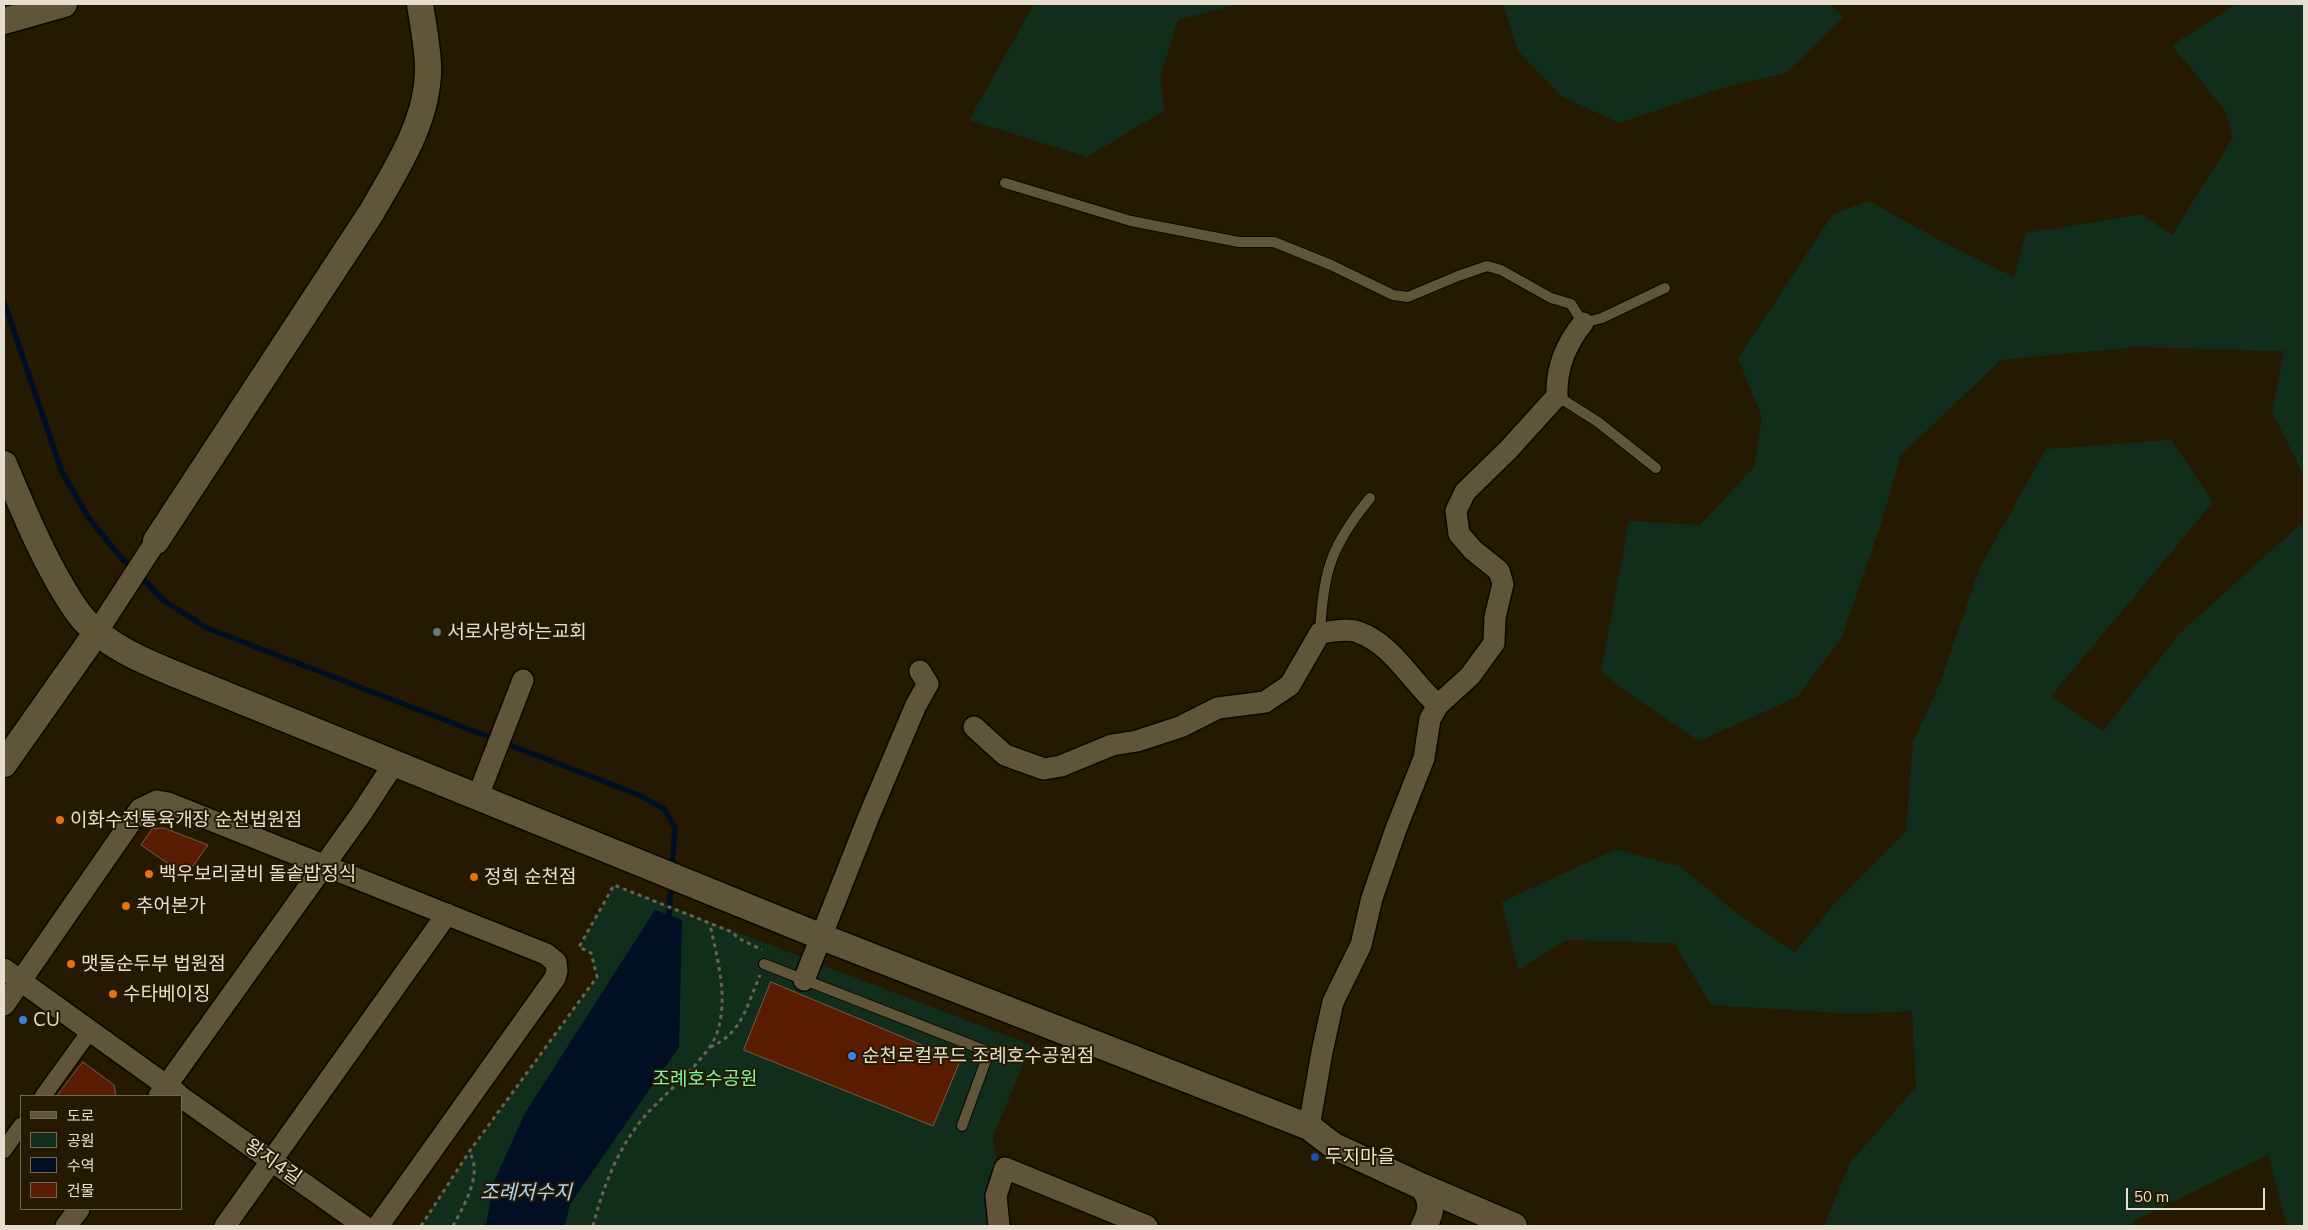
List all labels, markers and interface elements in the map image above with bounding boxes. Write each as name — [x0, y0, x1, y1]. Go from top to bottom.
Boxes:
place label: 서로사랑하는교회 — [447, 621, 587, 643]
marker: 서로사랑하는교회 — [431, 626, 443, 638]
place label: 이화수전통육개장 순천법원점 — [70, 809, 302, 831]
marker: 이화수전통육개장 순천법원점 — [54, 814, 66, 826]
place label: 백우보리굴비 돌솥밥정식 — [159, 863, 356, 885]
place label: 정희 순천점 — [484, 866, 576, 888]
marker: 백우보리굴비 돌솥밥정식 — [143, 868, 155, 880]
marker: 정희 순천점 — [468, 871, 480, 883]
place label: 추어본가 — [136, 895, 206, 917]
marker: 추어본가 — [120, 900, 132, 912]
place label: 맷돌순두부 법원점 — [81, 953, 226, 975]
marker: 맷돌순두부 법원점 — [65, 958, 77, 970]
place label: 수타베이징 — [123, 983, 210, 1005]
marker: 수타베이징 — [107, 988, 119, 1000]
place label: CU — [33, 1009, 60, 1031]
marker: CU — [17, 1014, 29, 1026]
place label: 순천로컬푸드 조례호수공원점 — [862, 1045, 1094, 1067]
marker: 순천로컬푸드 조례호수공원점 — [846, 1050, 858, 1062]
park label: 조례호수공원 — [653, 1068, 757, 1090]
legend — [20, 1095, 182, 1210]
text: 도로 — [67, 1106, 95, 1125]
text: 공원 — [67, 1131, 95, 1150]
street label: 왕지4길 — [240, 1134, 306, 1190]
place label: 두지마을 — [1325, 1146, 1395, 1168]
marker: 두지마을 — [1309, 1151, 1321, 1163]
text: 수역 — [67, 1156, 95, 1175]
scale bar — [2128, 1178, 2267, 1210]
text: 건물 — [67, 1181, 95, 1200]
water label: 조례저수지 — [480, 1181, 572, 1205]
text: 50 m — [2134, 1187, 2169, 1206]

